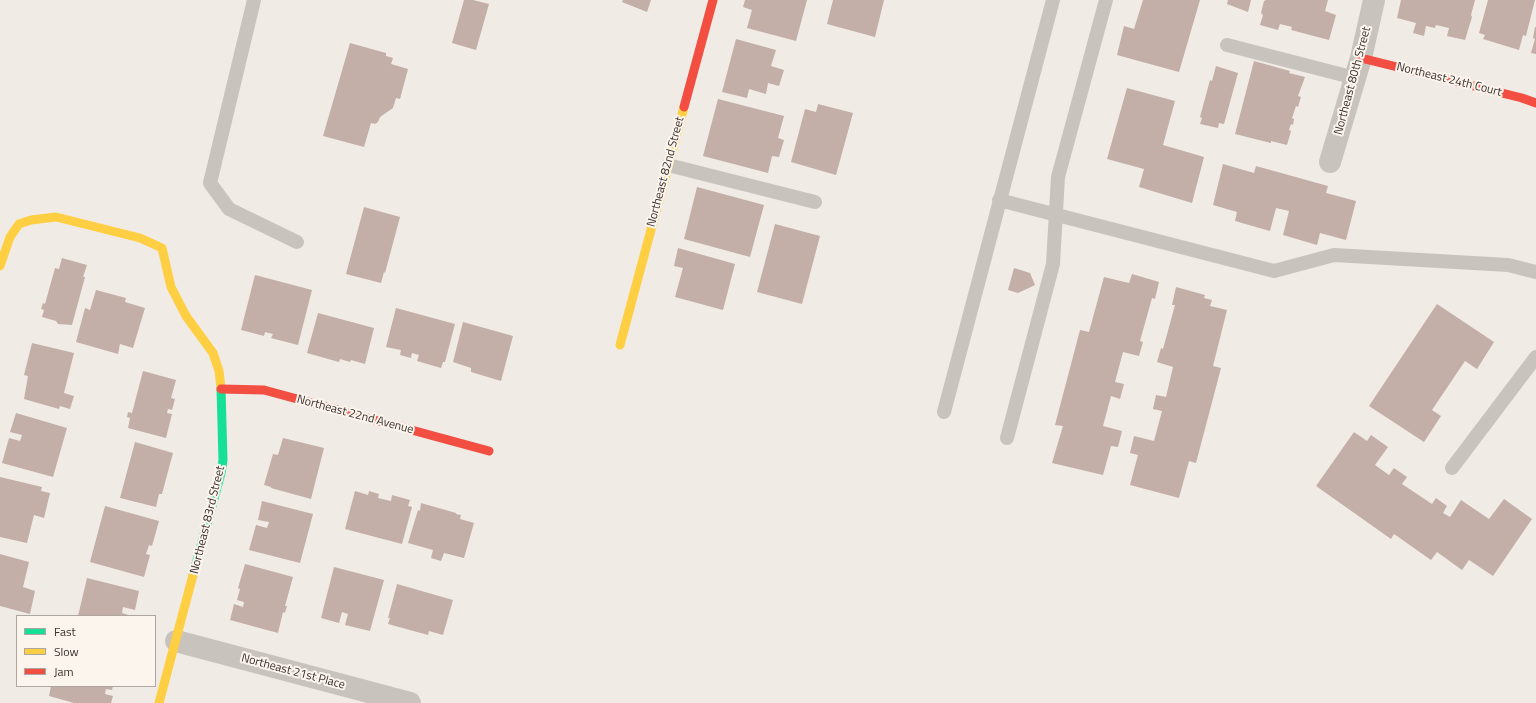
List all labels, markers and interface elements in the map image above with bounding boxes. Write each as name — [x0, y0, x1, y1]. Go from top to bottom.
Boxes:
street label: Northeast 80th Street — [1332, 25, 1374, 137]
street label: Northeast 24th Court — [1395, 60, 1503, 100]
street label: Northeast 82nd Street — [644, 115, 688, 229]
street label: Northeast 22nd Avenue — [295, 393, 415, 437]
street label: Northeast 83rd Street — [188, 464, 228, 576]
legend — [16, 615, 156, 687]
text: Fast — [54, 622, 76, 641]
text: Slow — [54, 642, 79, 661]
street label: Northeast 21st Place — [240, 651, 346, 693]
text: Jam — [54, 662, 74, 681]

